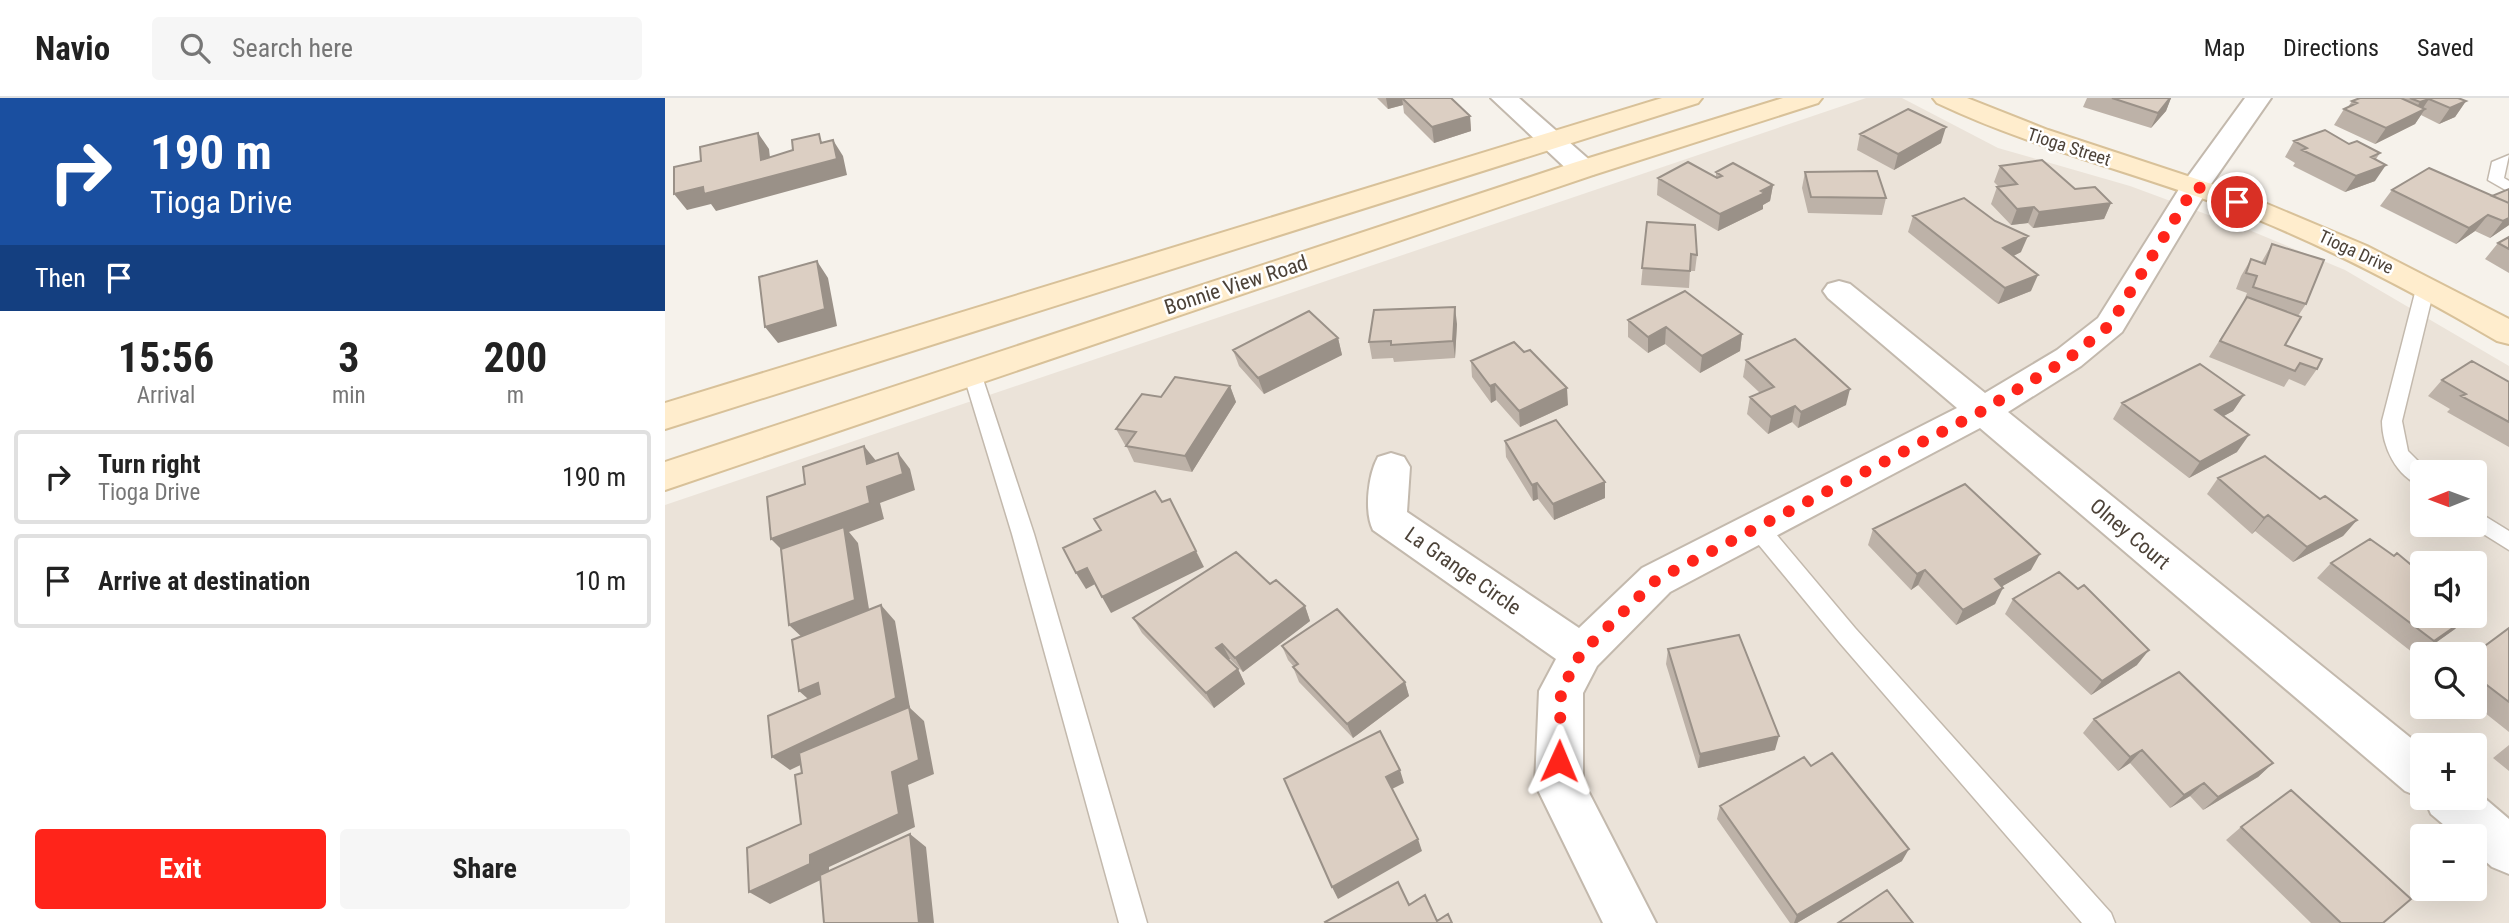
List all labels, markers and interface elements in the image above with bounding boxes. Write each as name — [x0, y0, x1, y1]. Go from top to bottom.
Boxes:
search box — [152, 17, 642, 80]
text: Navio — [35, 29, 110, 68]
icon: search — [176, 29, 214, 67]
text: Search here — [232, 33, 353, 63]
text: Map — [2204, 34, 2245, 62]
text: Directions — [2283, 34, 2379, 62]
text: Saved — [2417, 34, 2474, 62]
street label: Tioga Street — [2025, 123, 2113, 170]
text: 190 m — [150, 124, 272, 181]
icon: right — [35, 126, 126, 217]
pin — [2207, 172, 2267, 232]
text: Tioga Drive — [150, 183, 292, 221]
icon: arrive — [2218, 183, 2256, 221]
street label: Tioga Drive — [2315, 225, 2397, 278]
street label: Bonnie View Road — [1161, 251, 1311, 319]
icon: arrive — [100, 259, 138, 297]
text: Then — [35, 263, 86, 293]
text: 15:56 — [118, 333, 214, 382]
text: 3 — [338, 333, 359, 382]
text: 200 — [483, 333, 547, 382]
text: Arrival — [137, 382, 195, 409]
text: min — [332, 382, 366, 409]
text: m — [507, 382, 524, 409]
text: Turn right — [98, 449, 200, 479]
icon: right — [39, 458, 77, 496]
north arrow — [2410, 460, 2487, 537]
map controls — [2410, 460, 2487, 901]
text: 190 m — [562, 462, 626, 492]
text: Tioga Drive — [98, 479, 200, 506]
street label: Olney Court — [2085, 494, 2175, 574]
street label: La Grange Circle — [1400, 522, 1526, 620]
button: sound — [2410, 551, 2487, 628]
icon: arrive — [39, 562, 77, 600]
text: Arrive at destination — [98, 566, 310, 596]
text: 10 m — [575, 566, 626, 596]
button: search — [2410, 642, 2487, 719]
position arrow — [1522, 724, 1596, 798]
button: + — [2410, 733, 2487, 810]
button: − — [2410, 824, 2487, 901]
button: Exit — [35, 829, 326, 909]
button: Share — [340, 829, 630, 909]

